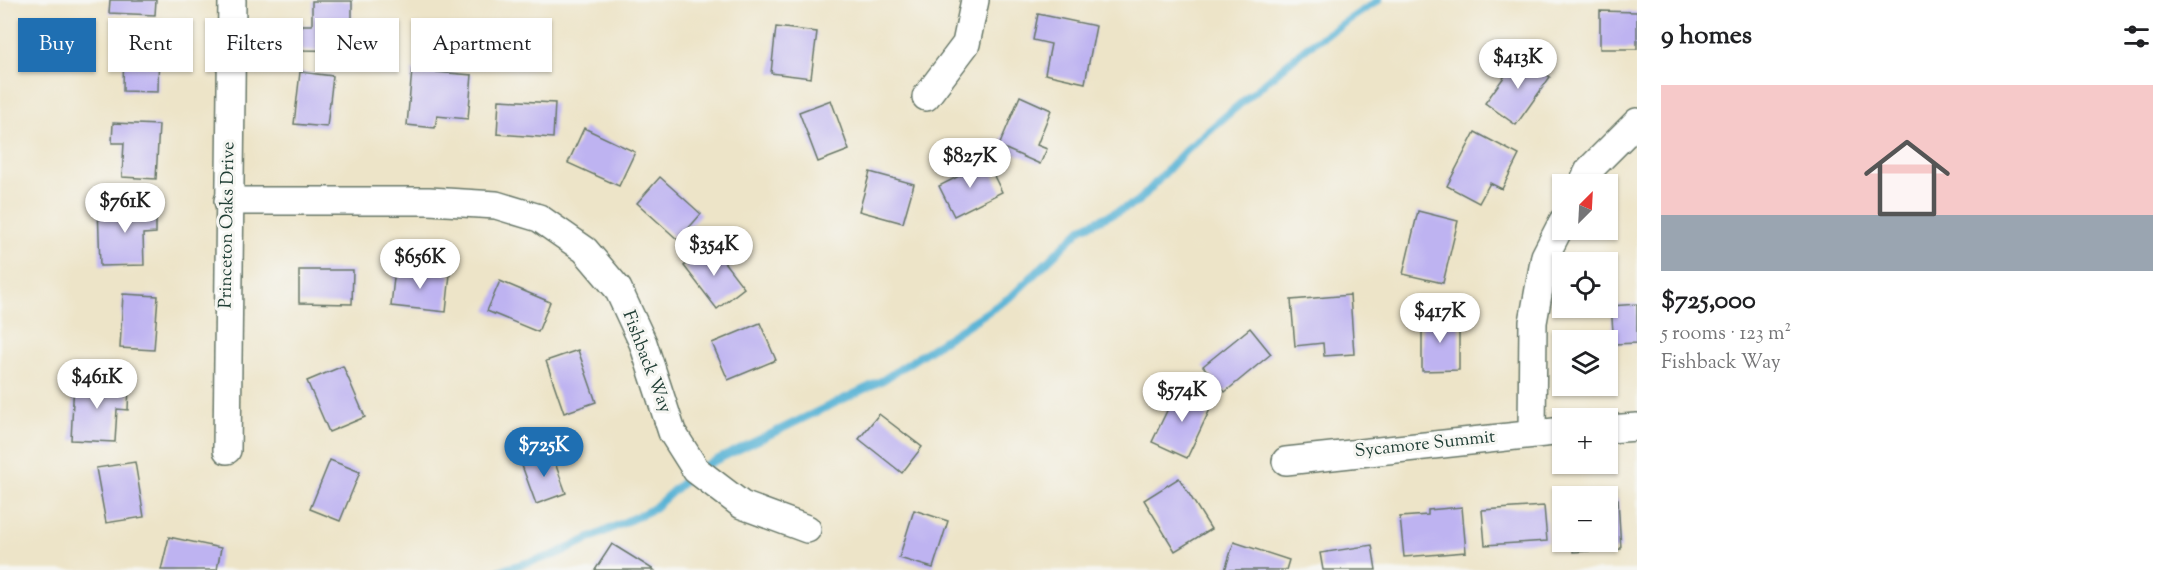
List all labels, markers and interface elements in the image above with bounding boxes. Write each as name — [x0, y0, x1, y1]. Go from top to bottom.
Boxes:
chip: Buy — [18, 18, 96, 72]
chip: Rent — [108, 18, 193, 72]
chip: Filters — [205, 18, 303, 72]
chip: New — [315, 18, 399, 72]
chip: Apartment — [411, 18, 552, 72]
text: 9 homes — [1661, 18, 1752, 55]
icon: filters — [2120, 20, 2153, 53]
pin: $413K — [1476, 39, 1560, 90]
text: $413K — [1493, 44, 1543, 73]
icon: home — [1853, 124, 1961, 232]
pin: $827K — [928, 138, 1012, 189]
street label: Princeton Oaks Drive — [214, 141, 242, 309]
text: $827K — [943, 143, 997, 172]
north arrow — [1552, 174, 1618, 240]
map controls — [1552, 174, 1618, 552]
pin: $761K — [83, 183, 167, 234]
text: $761K — [99, 188, 151, 217]
pin: $354K — [672, 226, 756, 277]
text: $354K — [689, 231, 739, 260]
pin: $656K — [378, 239, 462, 290]
text: $656K — [394, 244, 446, 273]
button: locate — [1552, 252, 1618, 318]
text: $725,000 — [1661, 283, 1756, 320]
pin: $417K — [1398, 293, 1482, 344]
text: $417K — [1414, 298, 1466, 327]
street label: Fishback Way — [615, 307, 677, 417]
text: 5 rooms · 123 m² — [1661, 320, 1791, 349]
button: layers — [1552, 330, 1618, 396]
text: Fishback Way — [1661, 349, 1781, 378]
pin: $461K — [55, 359, 139, 410]
text: $461K — [71, 364, 123, 393]
pin: $574K — [1140, 372, 1224, 423]
text: $574K — [1157, 377, 1207, 406]
button: + — [1552, 408, 1618, 474]
street label: Sycamore Summit — [1353, 425, 1497, 465]
pin: $725K — [502, 427, 586, 478]
text: $725K — [518, 432, 570, 461]
button: − — [1552, 486, 1618, 552]

